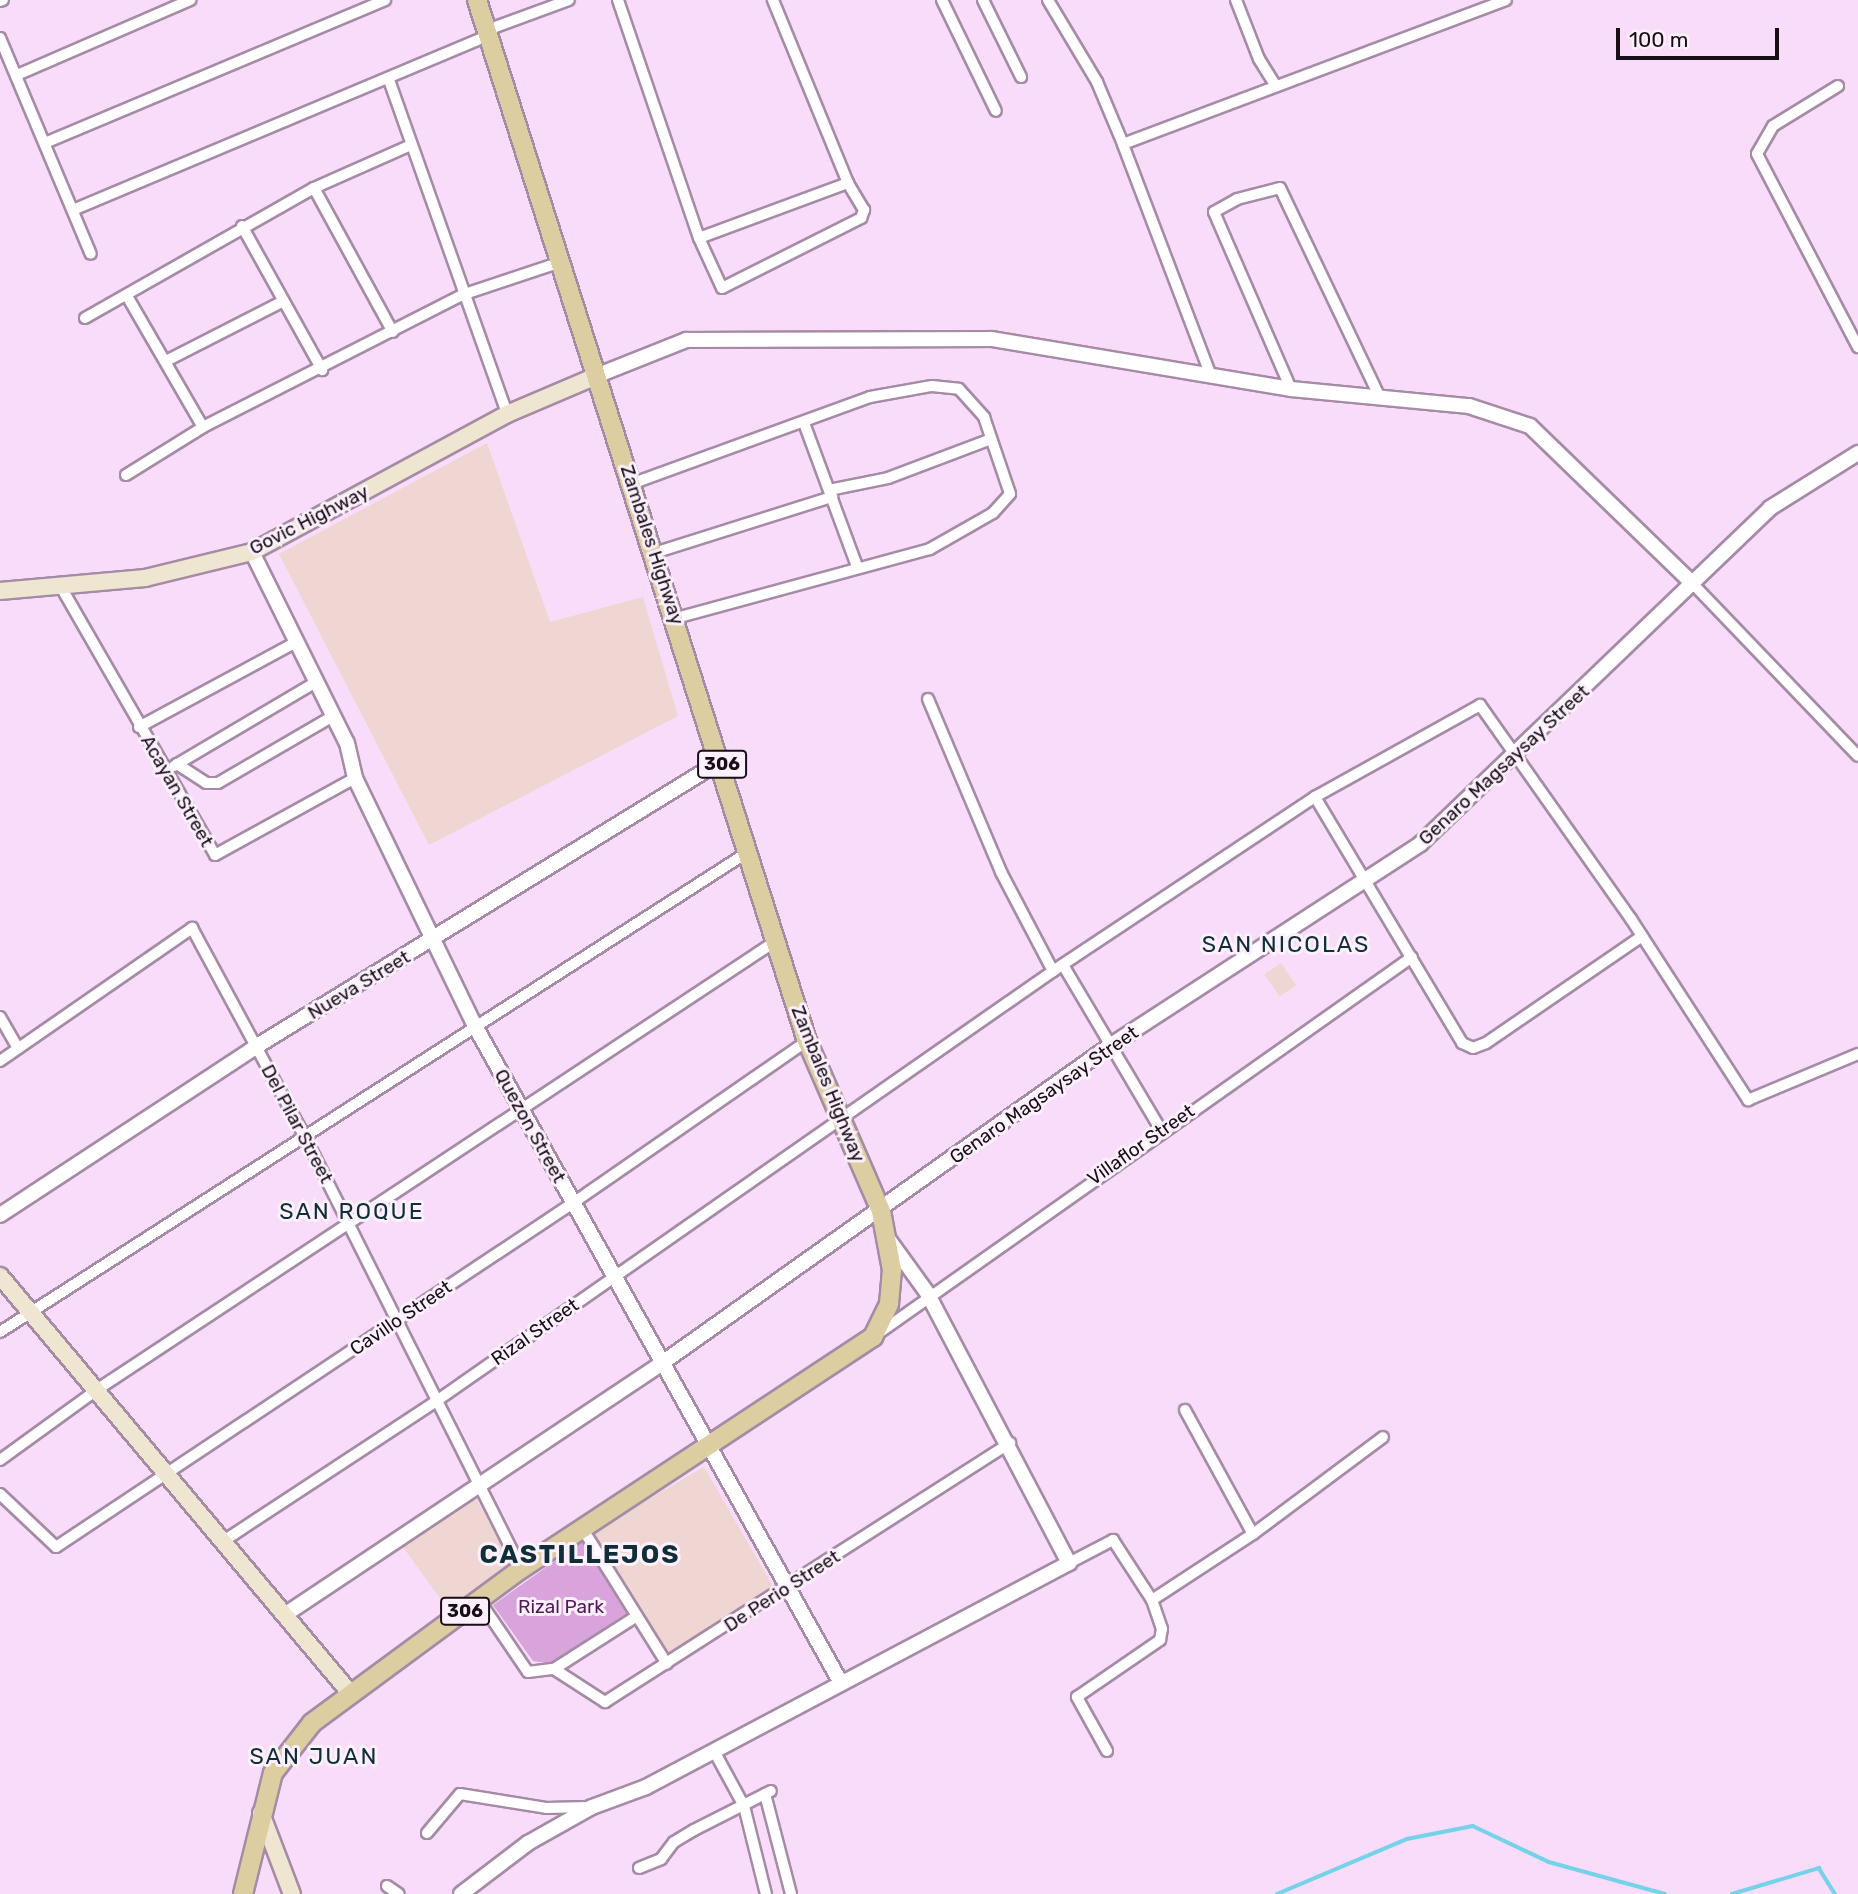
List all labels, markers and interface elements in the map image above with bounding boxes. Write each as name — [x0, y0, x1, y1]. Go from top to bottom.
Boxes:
scale bar — [1620, 14, 1783, 58]
text: 100 m — [1629, 27, 1688, 52]
street label: Zambales Highway — [615, 462, 689, 628]
street label: Govic Highway — [246, 480, 372, 560]
street label: Genaro Magsaysay Street — [1414, 680, 1594, 850]
street label: Acayan Street — [136, 731, 218, 851]
road number: 306 — [696, 750, 748, 778]
district label: SAN NICOLAS — [1203, 930, 1369, 958]
street label: Nueva Street — [304, 946, 414, 1024]
street label: Zambales Highway — [786, 1002, 870, 1166]
street label: Genaro Magsaysay Street — [945, 1021, 1143, 1169]
street label: Del Pilar Street — [256, 1061, 338, 1187]
street label: Quezon Street — [489, 1065, 571, 1187]
street label: Villaflor Street — [1083, 1100, 1199, 1190]
district label: SAN ROQUE — [280, 1197, 424, 1225]
street label: Cavillo Street — [346, 1276, 456, 1360]
street label: Rizal Street — [487, 1294, 583, 1370]
district label: CASTILLEJOS — [481, 1539, 679, 1571]
street label: De Perio Street — [720, 1545, 844, 1637]
road number: 306 — [439, 1596, 491, 1626]
park label: Rizal Park — [518, 1596, 604, 1618]
district label: SAN JUAN — [251, 1742, 377, 1770]

